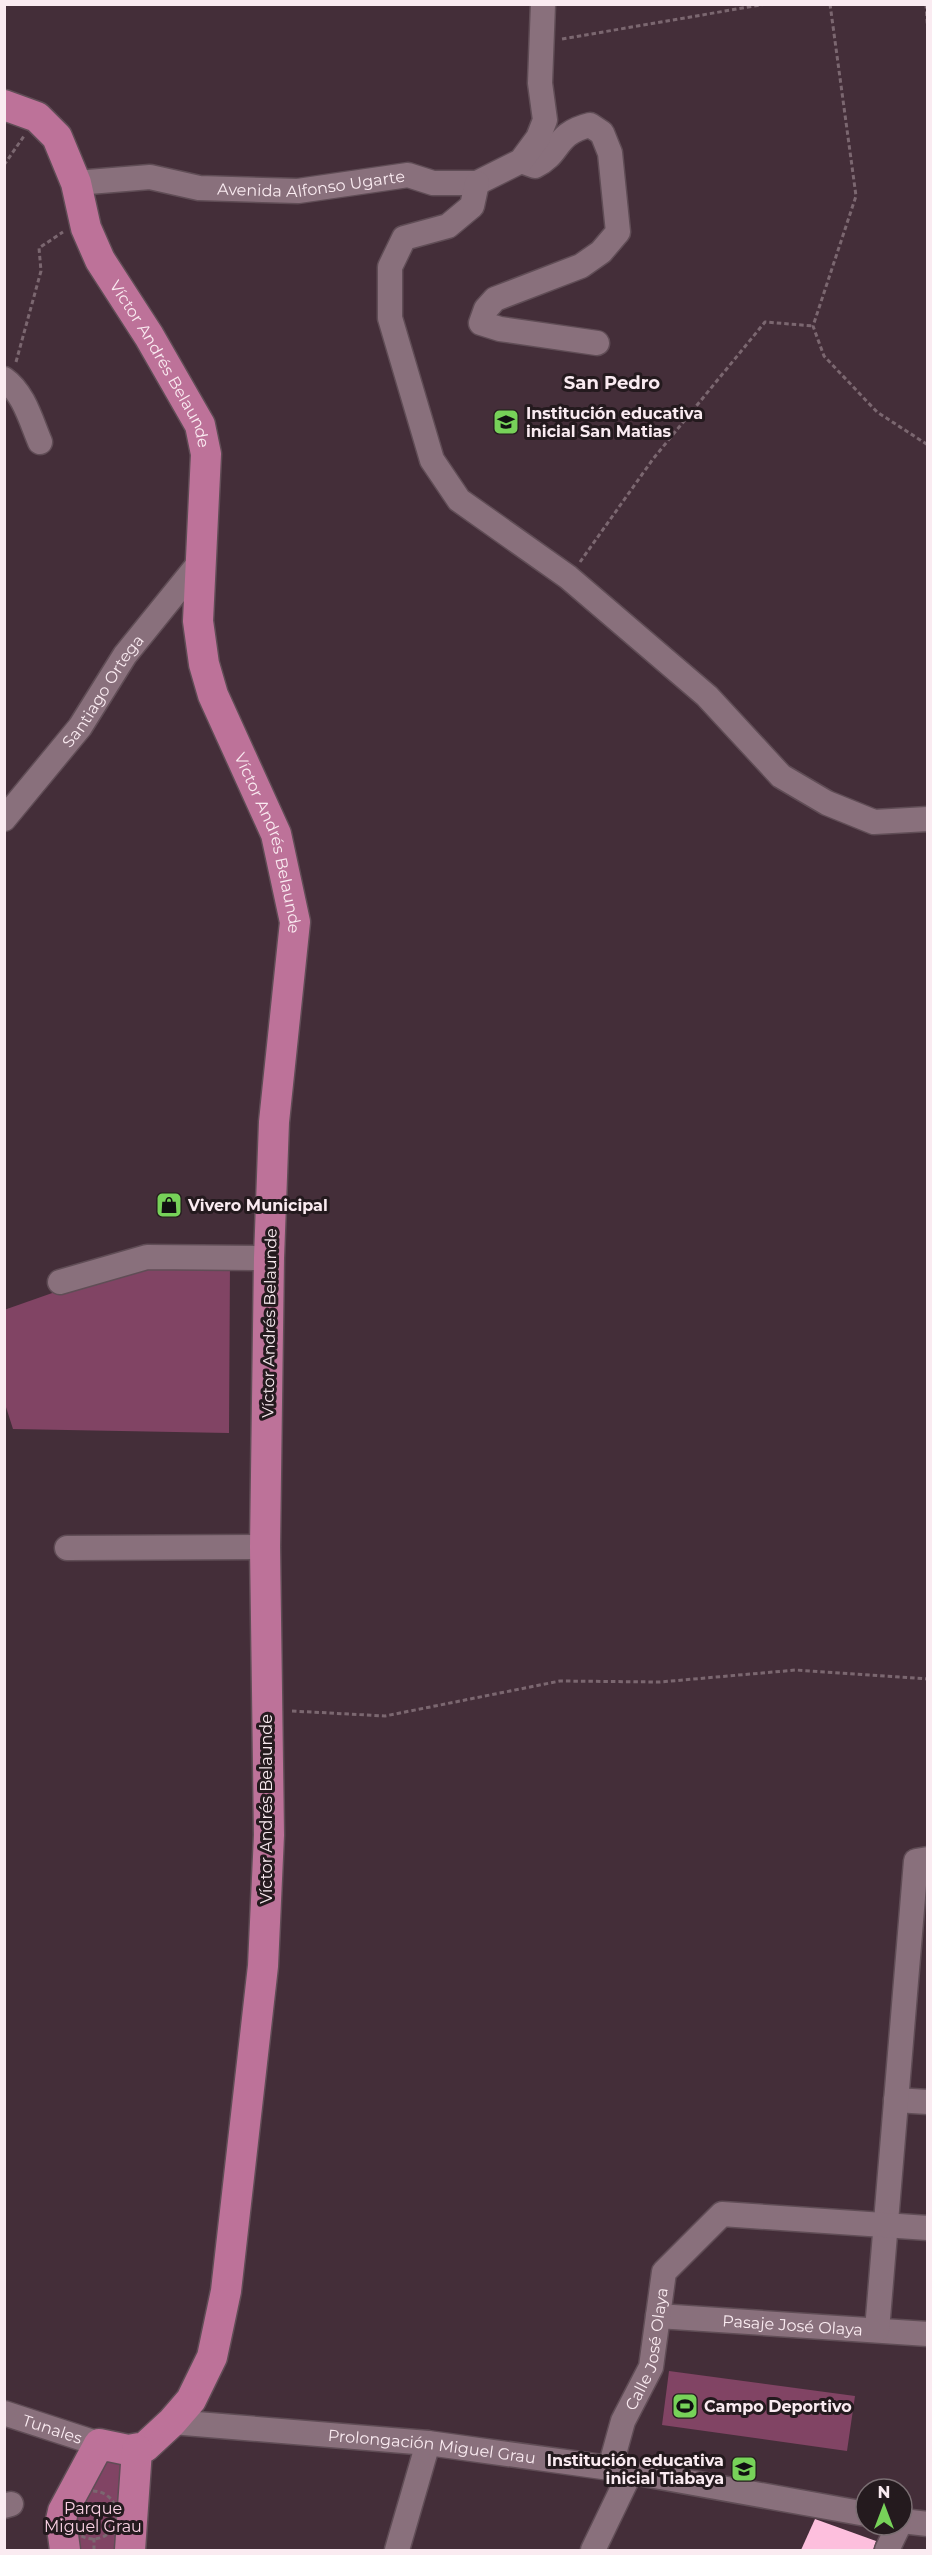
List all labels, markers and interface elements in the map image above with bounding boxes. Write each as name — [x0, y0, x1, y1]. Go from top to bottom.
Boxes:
street label: Avenida Alfonso Ugarte — [217, 167, 406, 201]
street label: Víctor Andrés Belaunde — [106, 277, 213, 449]
district label: San Pedro — [564, 372, 660, 394]
place label: Institución educativa inicial San Matias — [526, 404, 703, 441]
school or university icon: Institución educativa inicial San Matias — [491, 407, 521, 437]
street label: Santiago Ortega — [58, 631, 148, 751]
street label: Víctor Andrés Belaunde — [230, 750, 304, 934]
shop icon: Vivero Municipal — [154, 1190, 184, 1220]
place label: Vivero Municipal — [187, 1196, 328, 1215]
street label: Víctor Andrés Belaunde — [258, 1228, 281, 1418]
street label: Víctor Andrés Belaunde — [257, 1714, 276, 1904]
street label: Calle José Olaya — [621, 2286, 672, 2414]
street label: Pasaje José Olaya — [722, 2311, 864, 2340]
sports icon: Campo Deportivo — [670, 2391, 700, 2421]
place label: Campo Deportivo — [704, 2397, 852, 2416]
street label: Tunales — [20, 2411, 85, 2448]
street label: Prolongación Miguel Grau — [327, 2426, 537, 2468]
place label: Institución educativa inicial Tiabaya — [547, 2451, 724, 2488]
school or university icon: Institución educativa inicial Tiabaya — [729, 2454, 759, 2484]
north arrow — [854, 2477, 914, 2537]
text: N — [878, 2483, 890, 2502]
park label: Parque Miguel Grau — [44, 2499, 142, 2536]

